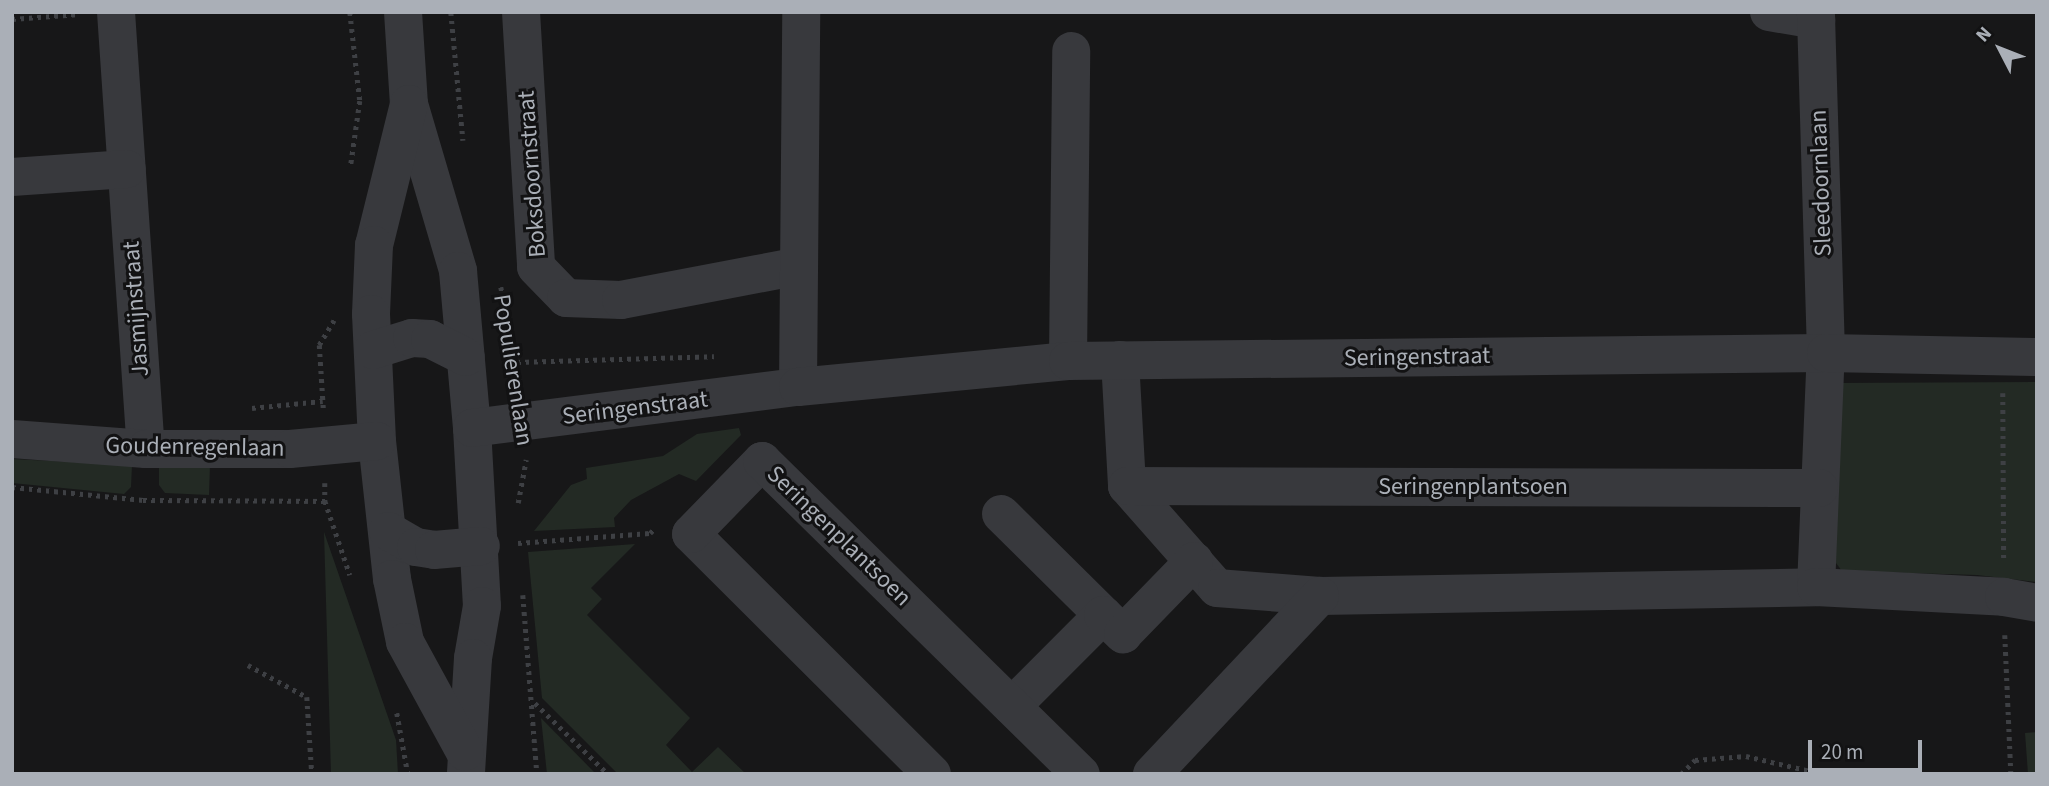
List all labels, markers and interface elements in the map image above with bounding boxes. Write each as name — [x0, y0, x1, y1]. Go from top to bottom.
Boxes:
north arrow — [1965, 14, 2035, 84]
text: N — [1970, 21, 1998, 48]
street label: Boksdoornstraat — [512, 90, 552, 258]
street label: Sleedoornlaan — [1804, 109, 1838, 257]
street label: Jasmijnstraat — [117, 240, 155, 378]
street label: Populierenlaan — [487, 292, 539, 448]
street label: Seringenstraat — [1344, 341, 1490, 373]
street label: Seringenstraat — [561, 385, 709, 431]
street label: Goudenregenlaan — [105, 431, 285, 463]
street label: Seringenplantsoen — [761, 460, 917, 612]
street label: Seringenplantsoen — [1378, 473, 1568, 501]
scale bar — [1811, 726, 1925, 770]
text: 20 m — [1821, 737, 1863, 767]

